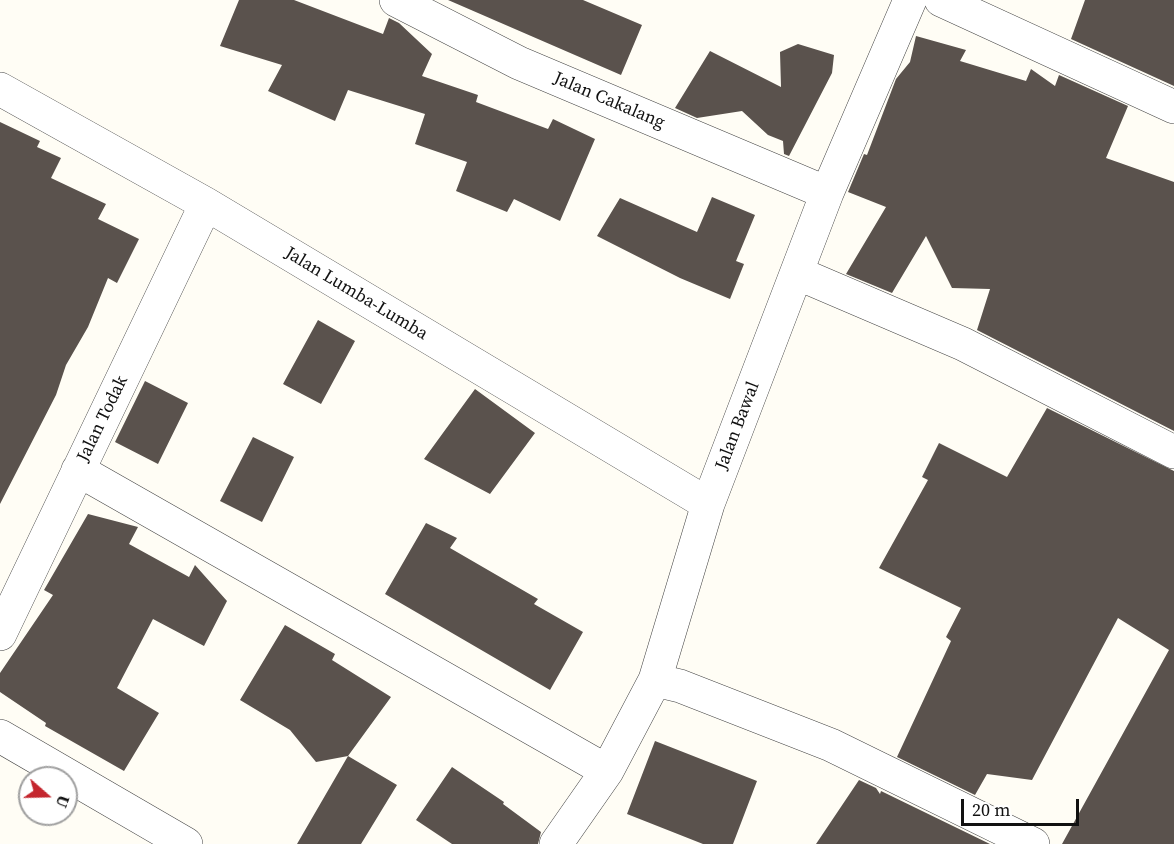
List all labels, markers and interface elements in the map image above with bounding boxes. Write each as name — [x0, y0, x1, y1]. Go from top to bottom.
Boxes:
street label: Jalan Cakalang — [550, 68, 668, 134]
street label: Jalan Lumba-Lumba — [280, 243, 432, 345]
street label: Jalan Todak — [73, 372, 133, 466]
street label: Jalan Bawal — [711, 379, 765, 473]
north arrow — [18, 766, 78, 826]
scale bar — [964, 787, 1082, 825]
text: U — [51, 792, 75, 811]
text: 20 m — [972, 797, 1010, 822]

